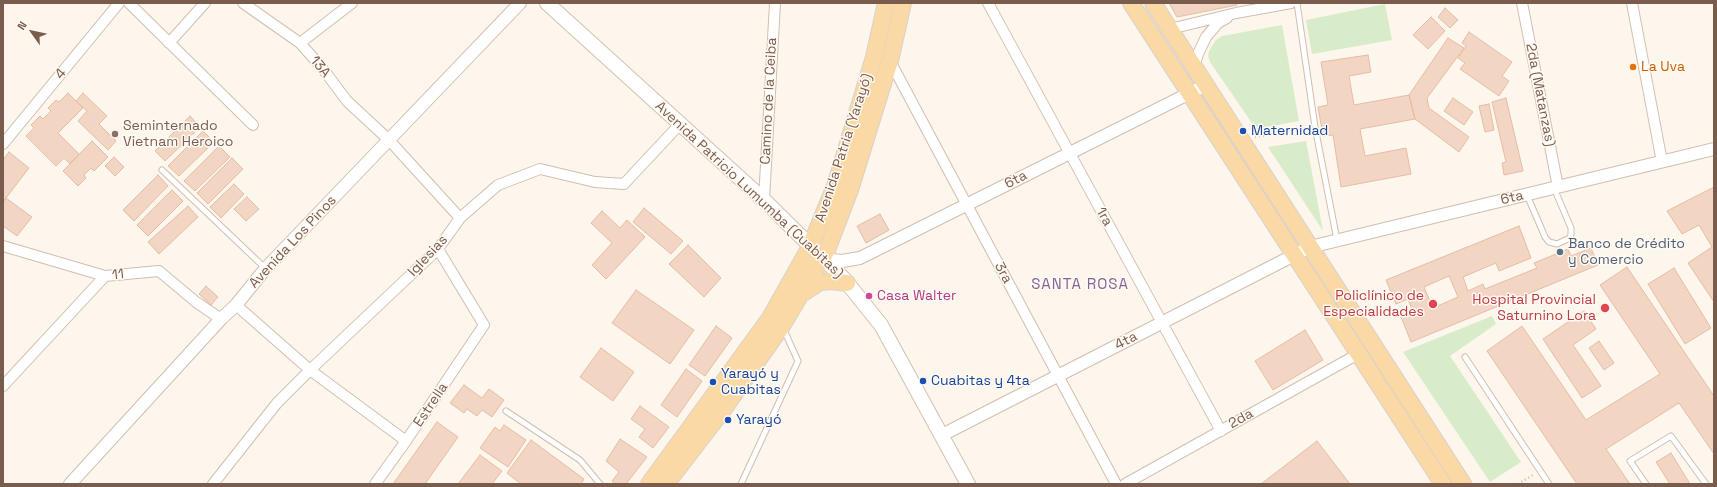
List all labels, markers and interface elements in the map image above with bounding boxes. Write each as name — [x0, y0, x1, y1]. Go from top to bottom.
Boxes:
north arrow — [12, 12, 52, 52]
text: N — [14, 19, 30, 32]
street label: Camino de la Ceiba — [757, 37, 781, 165]
street label: 2da (Matanzas) — [1522, 42, 1558, 148]
street label: 13A — [306, 53, 334, 81]
place label: La Uva — [1641, 59, 1685, 75]
marker: La Uva — [1628, 62, 1638, 72]
street label: 4 — [52, 65, 70, 83]
street label: Avenida Patria (Yarayó) — [812, 71, 876, 225]
street label: Avenida Patricio Lumumba (Cuabitas) — [651, 98, 847, 282]
place label: Seminternado Vietnam Heroico — [123, 118, 233, 150]
place label: Maternidad — [1251, 123, 1328, 139]
marker: Maternidad — [1238, 126, 1248, 136]
marker: Seminternado Vietnam Heroico — [110, 129, 120, 139]
street label: 6ta — [1002, 167, 1030, 193]
street label: 6ta — [1499, 187, 1525, 209]
street label: Avenida Los Pinos — [246, 192, 340, 292]
street label: 1ra — [1092, 205, 1116, 229]
street label: Iglesias — [405, 232, 451, 280]
place label: Banco de Crédito y Comercio — [1568, 236, 1685, 268]
marker: Banco de Crédito y Comercio — [1555, 247, 1565, 257]
street label: 3ra — [991, 260, 1015, 286]
street label: 11 — [111, 266, 125, 284]
district label: SANTA ROSA — [1031, 276, 1129, 294]
place label: Casa Walter — [877, 288, 956, 304]
place label: Policlínico de Especialidades — [1323, 288, 1424, 320]
marker: Casa Walter — [864, 291, 874, 301]
place label: Hospital Provincial Saturnino Lora — [1472, 292, 1596, 324]
marker: Policlínico de Especialidades — [1427, 298, 1439, 310]
marker: Hospital Provincial Saturnino Lora — [1599, 302, 1611, 314]
street label: 4ta — [1112, 328, 1140, 354]
place label: Yarayó y Cuabitas — [721, 366, 781, 398]
place label: Cuabitas y 4ta — [931, 373, 1030, 389]
marker: Cuabitas y 4ta — [918, 376, 928, 386]
marker: Yarayó y Cuabitas — [708, 377, 718, 387]
street label: Estrella — [410, 380, 452, 430]
street label: 2da — [1226, 405, 1256, 433]
place label: Yarayó — [736, 412, 782, 428]
marker: Yarayó — [723, 415, 733, 425]

